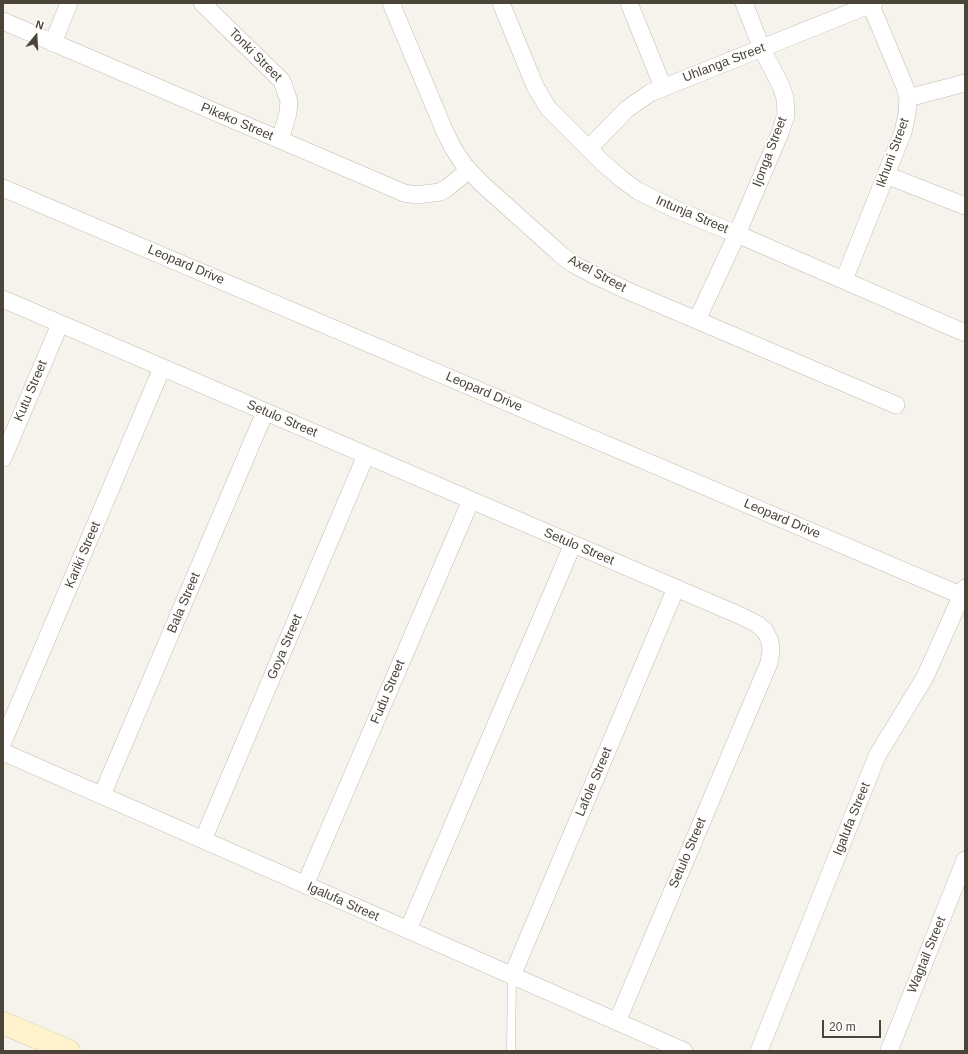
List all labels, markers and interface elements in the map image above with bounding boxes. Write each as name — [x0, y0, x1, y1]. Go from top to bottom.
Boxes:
north arrow — [16, 16, 56, 56]
text: N — [34, 18, 45, 32]
street label: Tonki Street — [225, 25, 285, 85]
street label: Uhlanga Street — [681, 40, 767, 86]
street label: Pikeko Street — [198, 100, 276, 144]
street label: Ijonga Street — [750, 115, 790, 189]
street label: Ikhuni Street — [873, 116, 913, 190]
street label: Intunja Street — [653, 193, 731, 237]
street label: Leopard Drive — [145, 242, 227, 288]
street label: Axel Street — [565, 252, 629, 296]
street label: Kutu Street — [11, 358, 51, 424]
street label: Leopard Drive — [443, 369, 525, 415]
street label: Setulo Street — [244, 397, 320, 441]
street label: Leopard Drive — [741, 496, 823, 542]
street label: Kariki Street — [62, 519, 104, 591]
street label: Setulo Street — [541, 525, 617, 569]
street label: Bala Street — [164, 570, 204, 636]
street label: Goya Street — [264, 612, 306, 682]
street label: Fudu Street — [368, 658, 408, 726]
street label: Lafole Street — [572, 745, 616, 819]
street label: Igalufa Street — [830, 780, 874, 858]
street label: Setulo Street — [666, 815, 710, 891]
street label: Igalufa Street — [305, 879, 381, 925]
street label: Wagtail Street — [905, 914, 949, 996]
scale bar — [824, 1012, 883, 1038]
text: 20 m — [829, 1020, 856, 1034]

